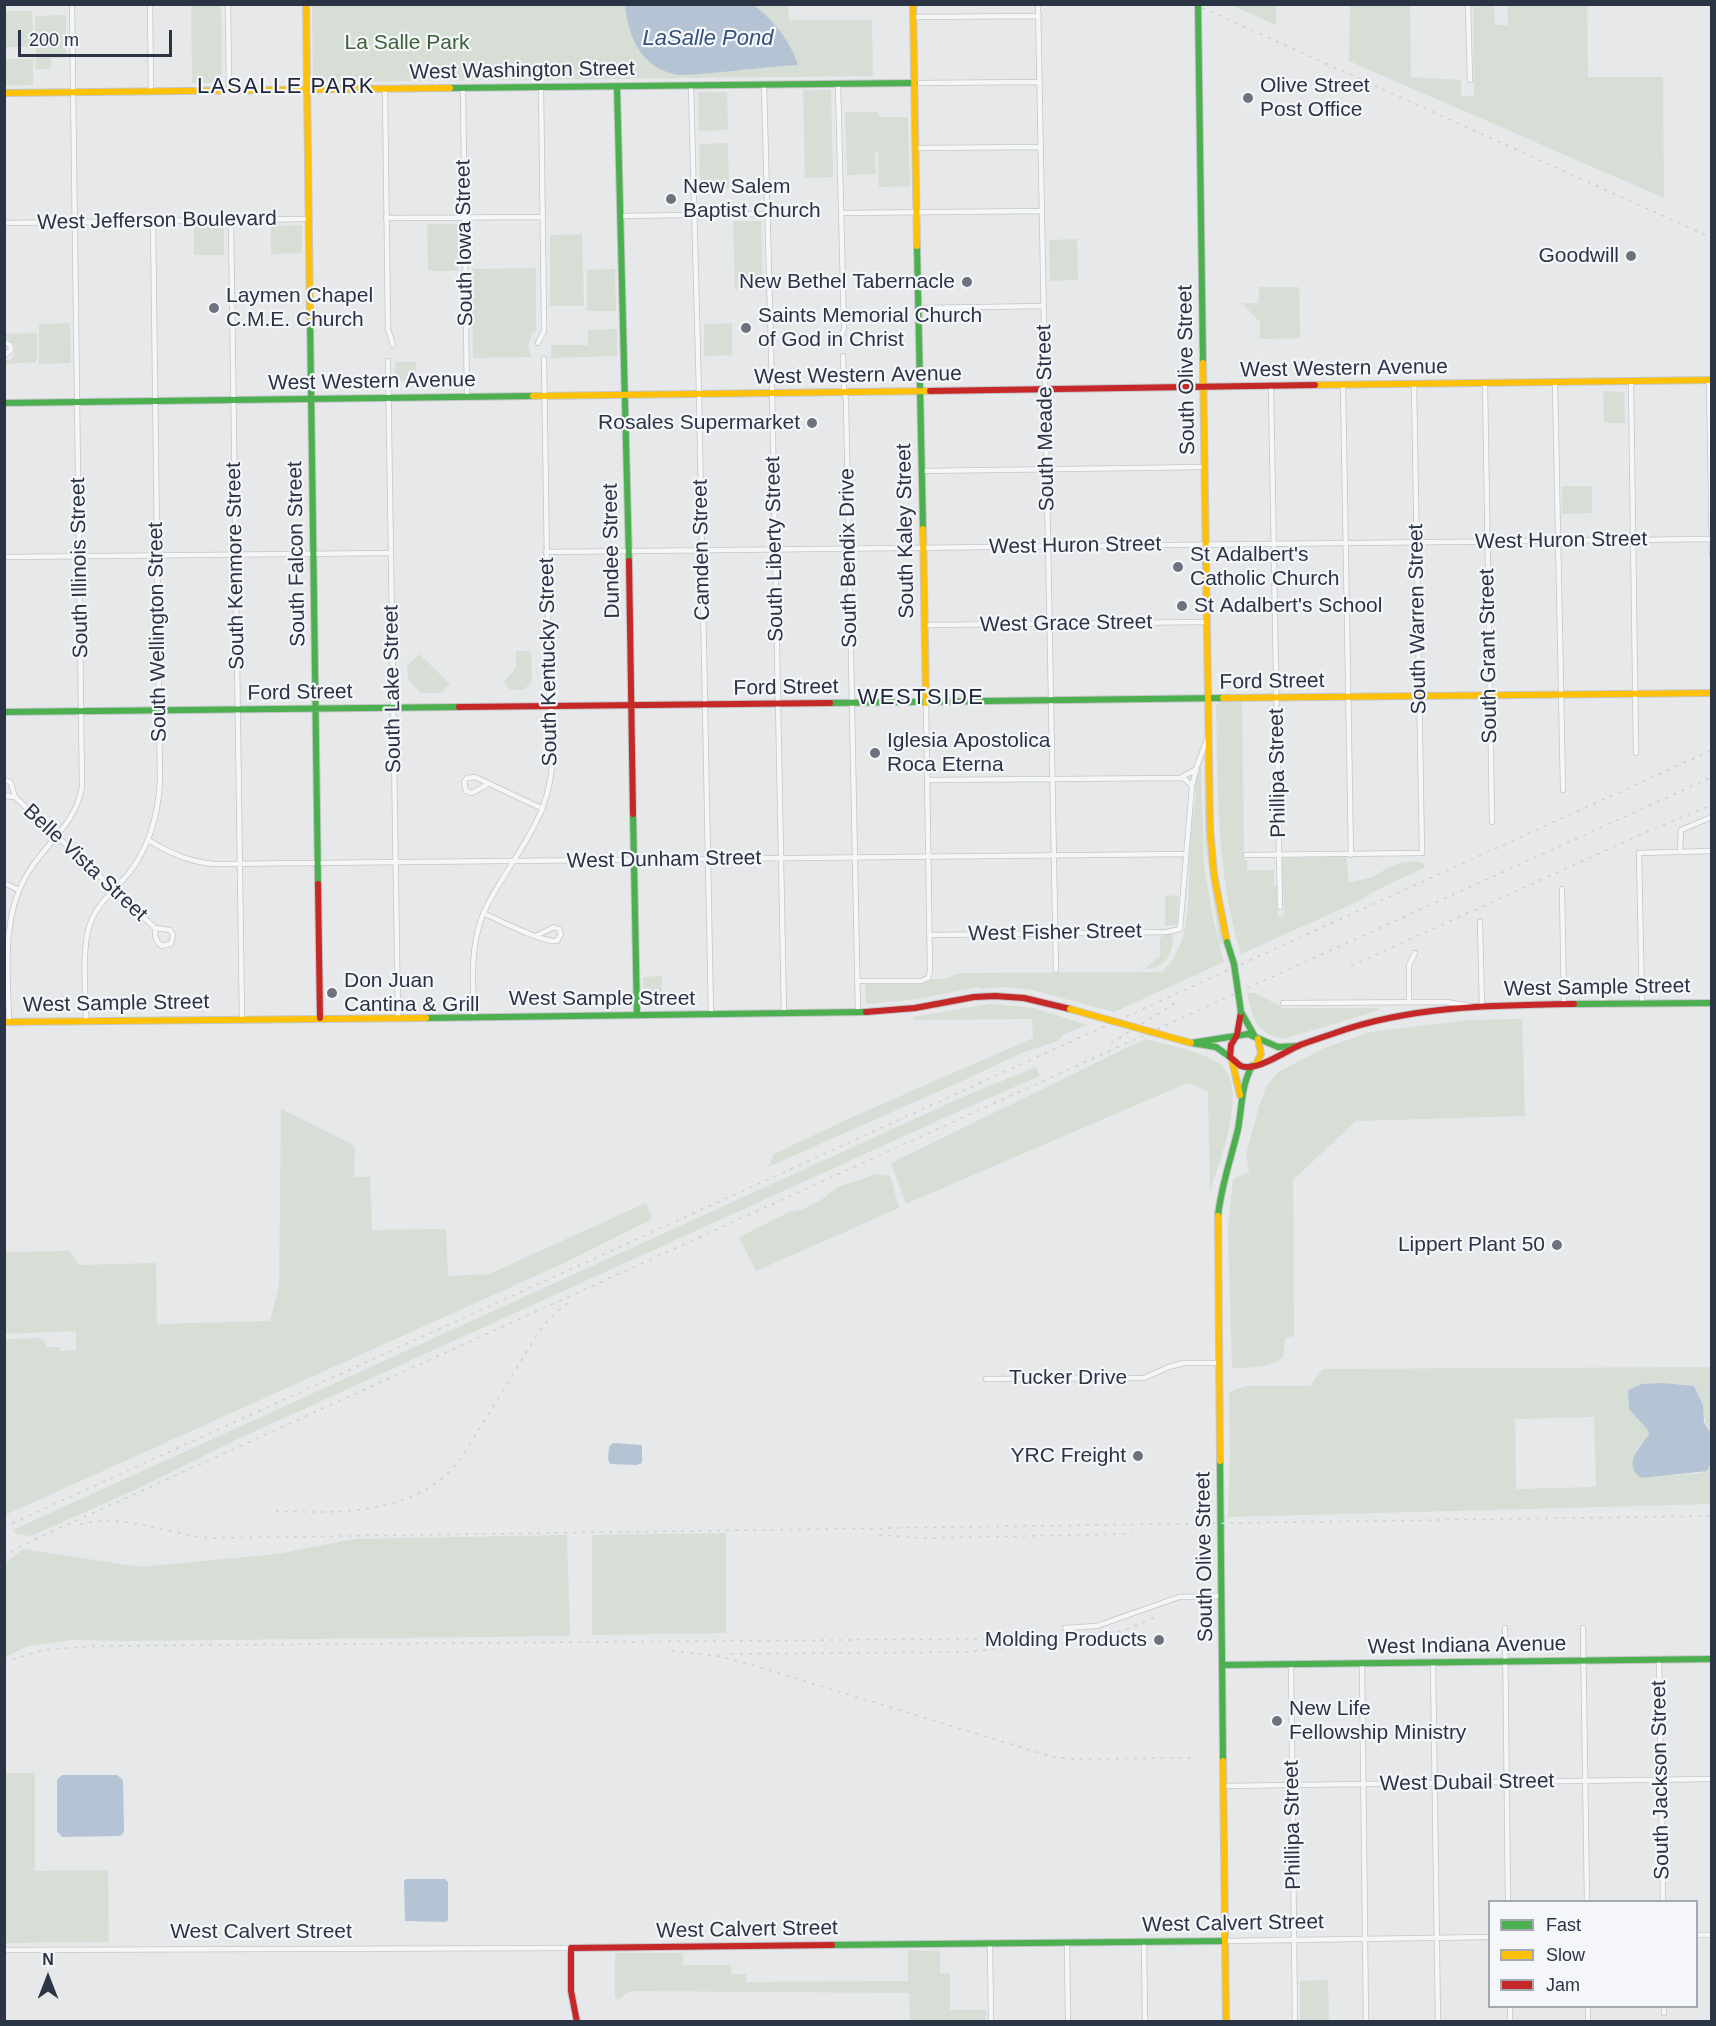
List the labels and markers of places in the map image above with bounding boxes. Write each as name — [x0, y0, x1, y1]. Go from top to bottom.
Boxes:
place label: Olive Street Post Office — [1260, 73, 1370, 123]
marker: Olive Street Post Office — [1241, 91, 1255, 105]
place label: New Salem Baptist Church — [683, 174, 821, 224]
marker: New Salem Baptist Church — [664, 192, 678, 206]
place label: Goodwill — [1538, 243, 1619, 269]
marker: Goodwill — [1624, 249, 1638, 263]
place label: New Bethel Tabernacle — [739, 269, 955, 295]
marker: New Bethel Tabernacle — [960, 275, 974, 289]
place label: Laymen Chapel C.M.E. Church — [226, 283, 373, 333]
marker: Laymen Chapel C.M.E. Church — [207, 301, 221, 315]
place label: Saints Memorial Church of God in Christ — [758, 303, 982, 353]
marker: Saints Memorial Church of God in Christ — [739, 321, 753, 335]
place label: Rosales Supermarket — [598, 410, 800, 436]
marker: Rosales Supermarket — [805, 416, 819, 430]
place label: St Adalbert's Catholic Church — [1190, 542, 1339, 592]
marker: St Adalbert's Catholic Church — [1171, 560, 1185, 574]
place label: St Adalbert's School — [1194, 593, 1382, 619]
marker: St Adalbert's School — [1175, 599, 1189, 613]
place label: Iglesia Apostolica Roca Eterna — [887, 728, 1050, 778]
marker: Iglesia Apostolica Roca Eterna — [868, 746, 882, 760]
place label: Don Juan Cantina & Grill — [344, 968, 479, 1018]
marker: Don Juan Cantina & Grill — [325, 986, 339, 1000]
place label: Lippert Plant 50 — [1398, 1232, 1545, 1258]
marker: Lippert Plant 50 — [1550, 1238, 1564, 1252]
place label: YRC Freight — [1010, 1443, 1126, 1469]
marker: YRC Freight — [1131, 1449, 1145, 1463]
place label: Molding Products — [985, 1627, 1147, 1653]
marker: Molding Products — [1152, 1633, 1166, 1647]
place label: New Life Fellowship Ministry — [1289, 1696, 1466, 1746]
marker: New Life Fellowship Ministry — [1270, 1714, 1284, 1728]

